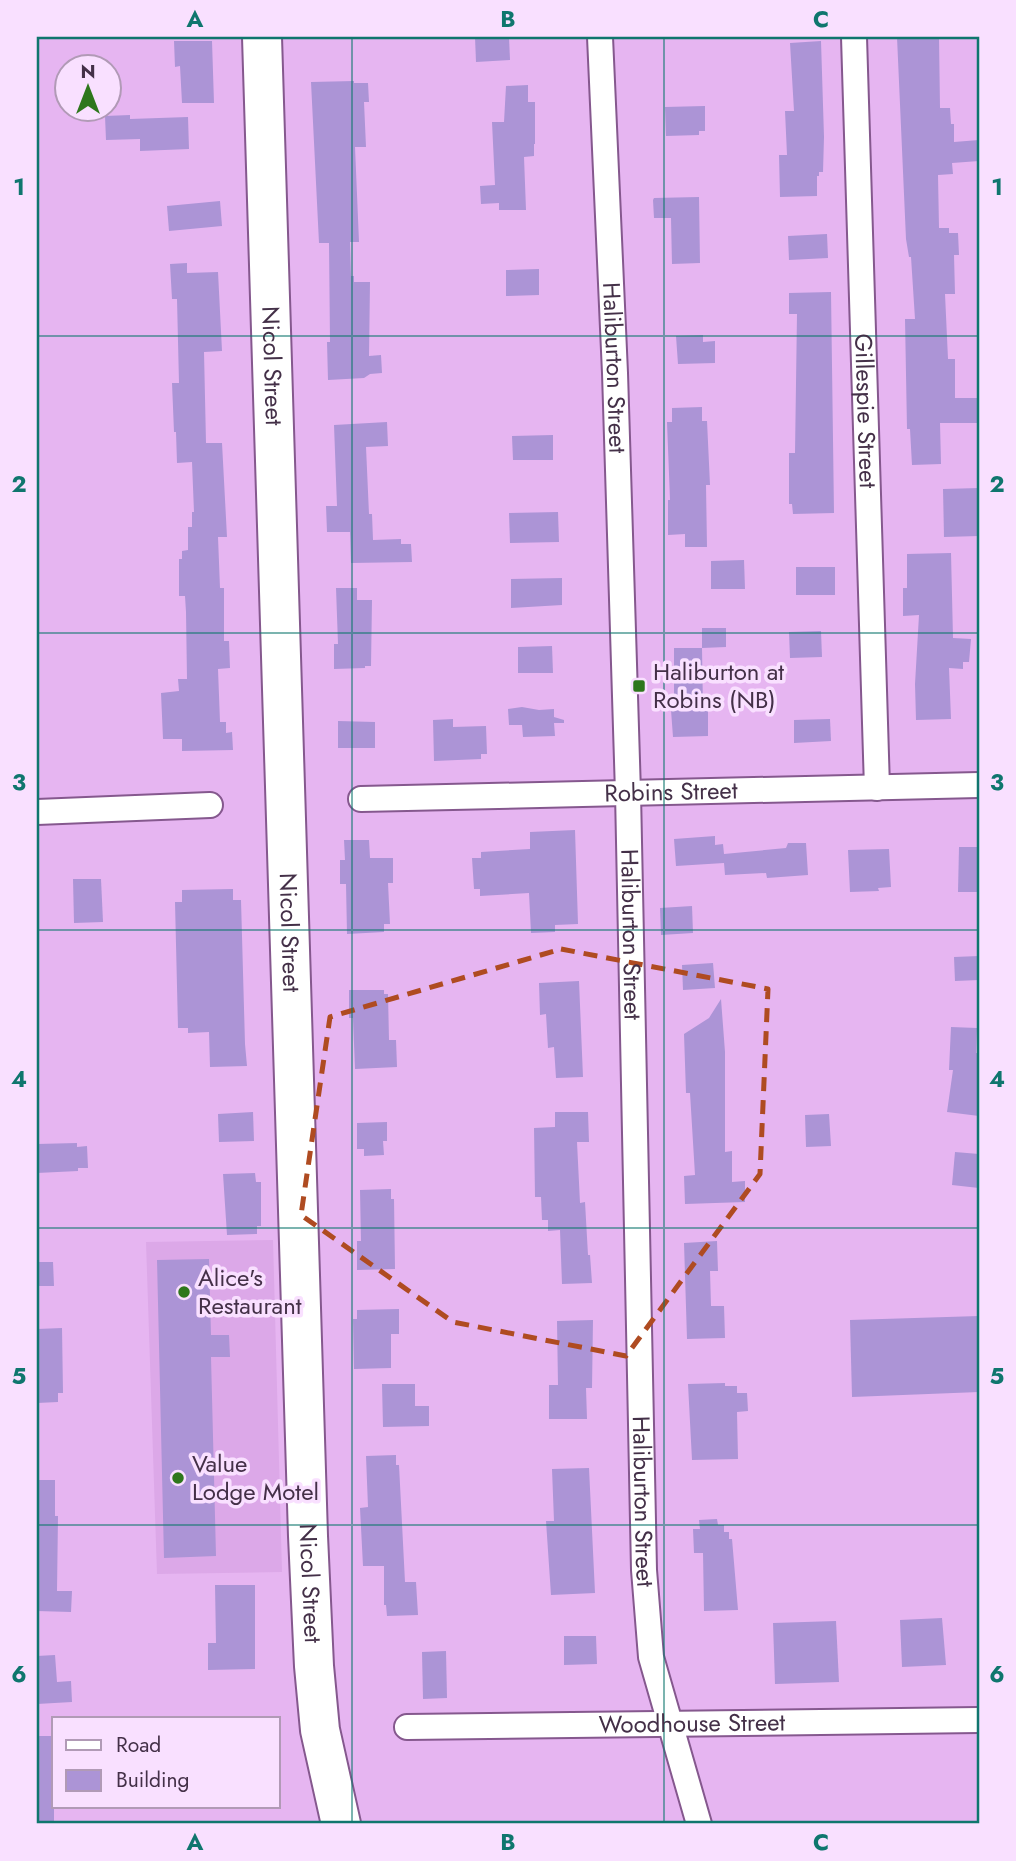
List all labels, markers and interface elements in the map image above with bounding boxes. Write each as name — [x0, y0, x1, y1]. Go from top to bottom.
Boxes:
text: A — [186, 2, 204, 36]
text: B — [500, 2, 516, 36]
text: C — [813, 2, 829, 36]
north arrow — [52, 52, 122, 122]
text: N — [80, 58, 96, 85]
text: 1 — [13, 170, 25, 204]
text: 1 — [991, 170, 1003, 204]
street label: Haliburton Street — [594, 281, 635, 454]
street label: Nicol Street — [253, 306, 292, 426]
street label: Gillespie Street — [846, 333, 886, 489]
text: 2 — [11, 467, 27, 501]
text: 2 — [989, 467, 1005, 501]
place label: Haliburton at Robins (NB) — [653, 654, 784, 717]
marker: Haliburton at Robins (NB) — [631, 678, 647, 694]
text: 3 — [12, 765, 26, 799]
text: 3 — [990, 765, 1004, 799]
street label: Robins Street — [604, 772, 738, 810]
street label: Haliburton Street — [612, 849, 651, 1021]
street label: Nicol Street — [271, 872, 309, 993]
text: 4 — [11, 1062, 27, 1096]
text: 4 — [989, 1062, 1005, 1096]
place label: Alice's Restaurant — [198, 1260, 302, 1323]
marker: Alice's Restaurant — [176, 1284, 192, 1300]
text: 5 — [12, 1359, 26, 1393]
text: 5 — [990, 1359, 1004, 1393]
street label: Haliburton Street — [624, 1415, 663, 1588]
place label: Value Lodge Motel — [192, 1446, 319, 1509]
marker: Value Lodge Motel — [170, 1470, 186, 1486]
street label: Nicol Street — [291, 1523, 331, 1644]
text: 6 — [11, 1657, 27, 1691]
text: 6 — [989, 1657, 1005, 1691]
street label: Woodhouse Street — [598, 1704, 786, 1742]
legend — [52, 1717, 280, 1808]
text: Road — [116, 1730, 161, 1760]
text: Building — [116, 1765, 189, 1795]
text: A — [186, 1825, 204, 1859]
text: B — [500, 1825, 516, 1859]
text: C — [813, 1825, 829, 1859]

